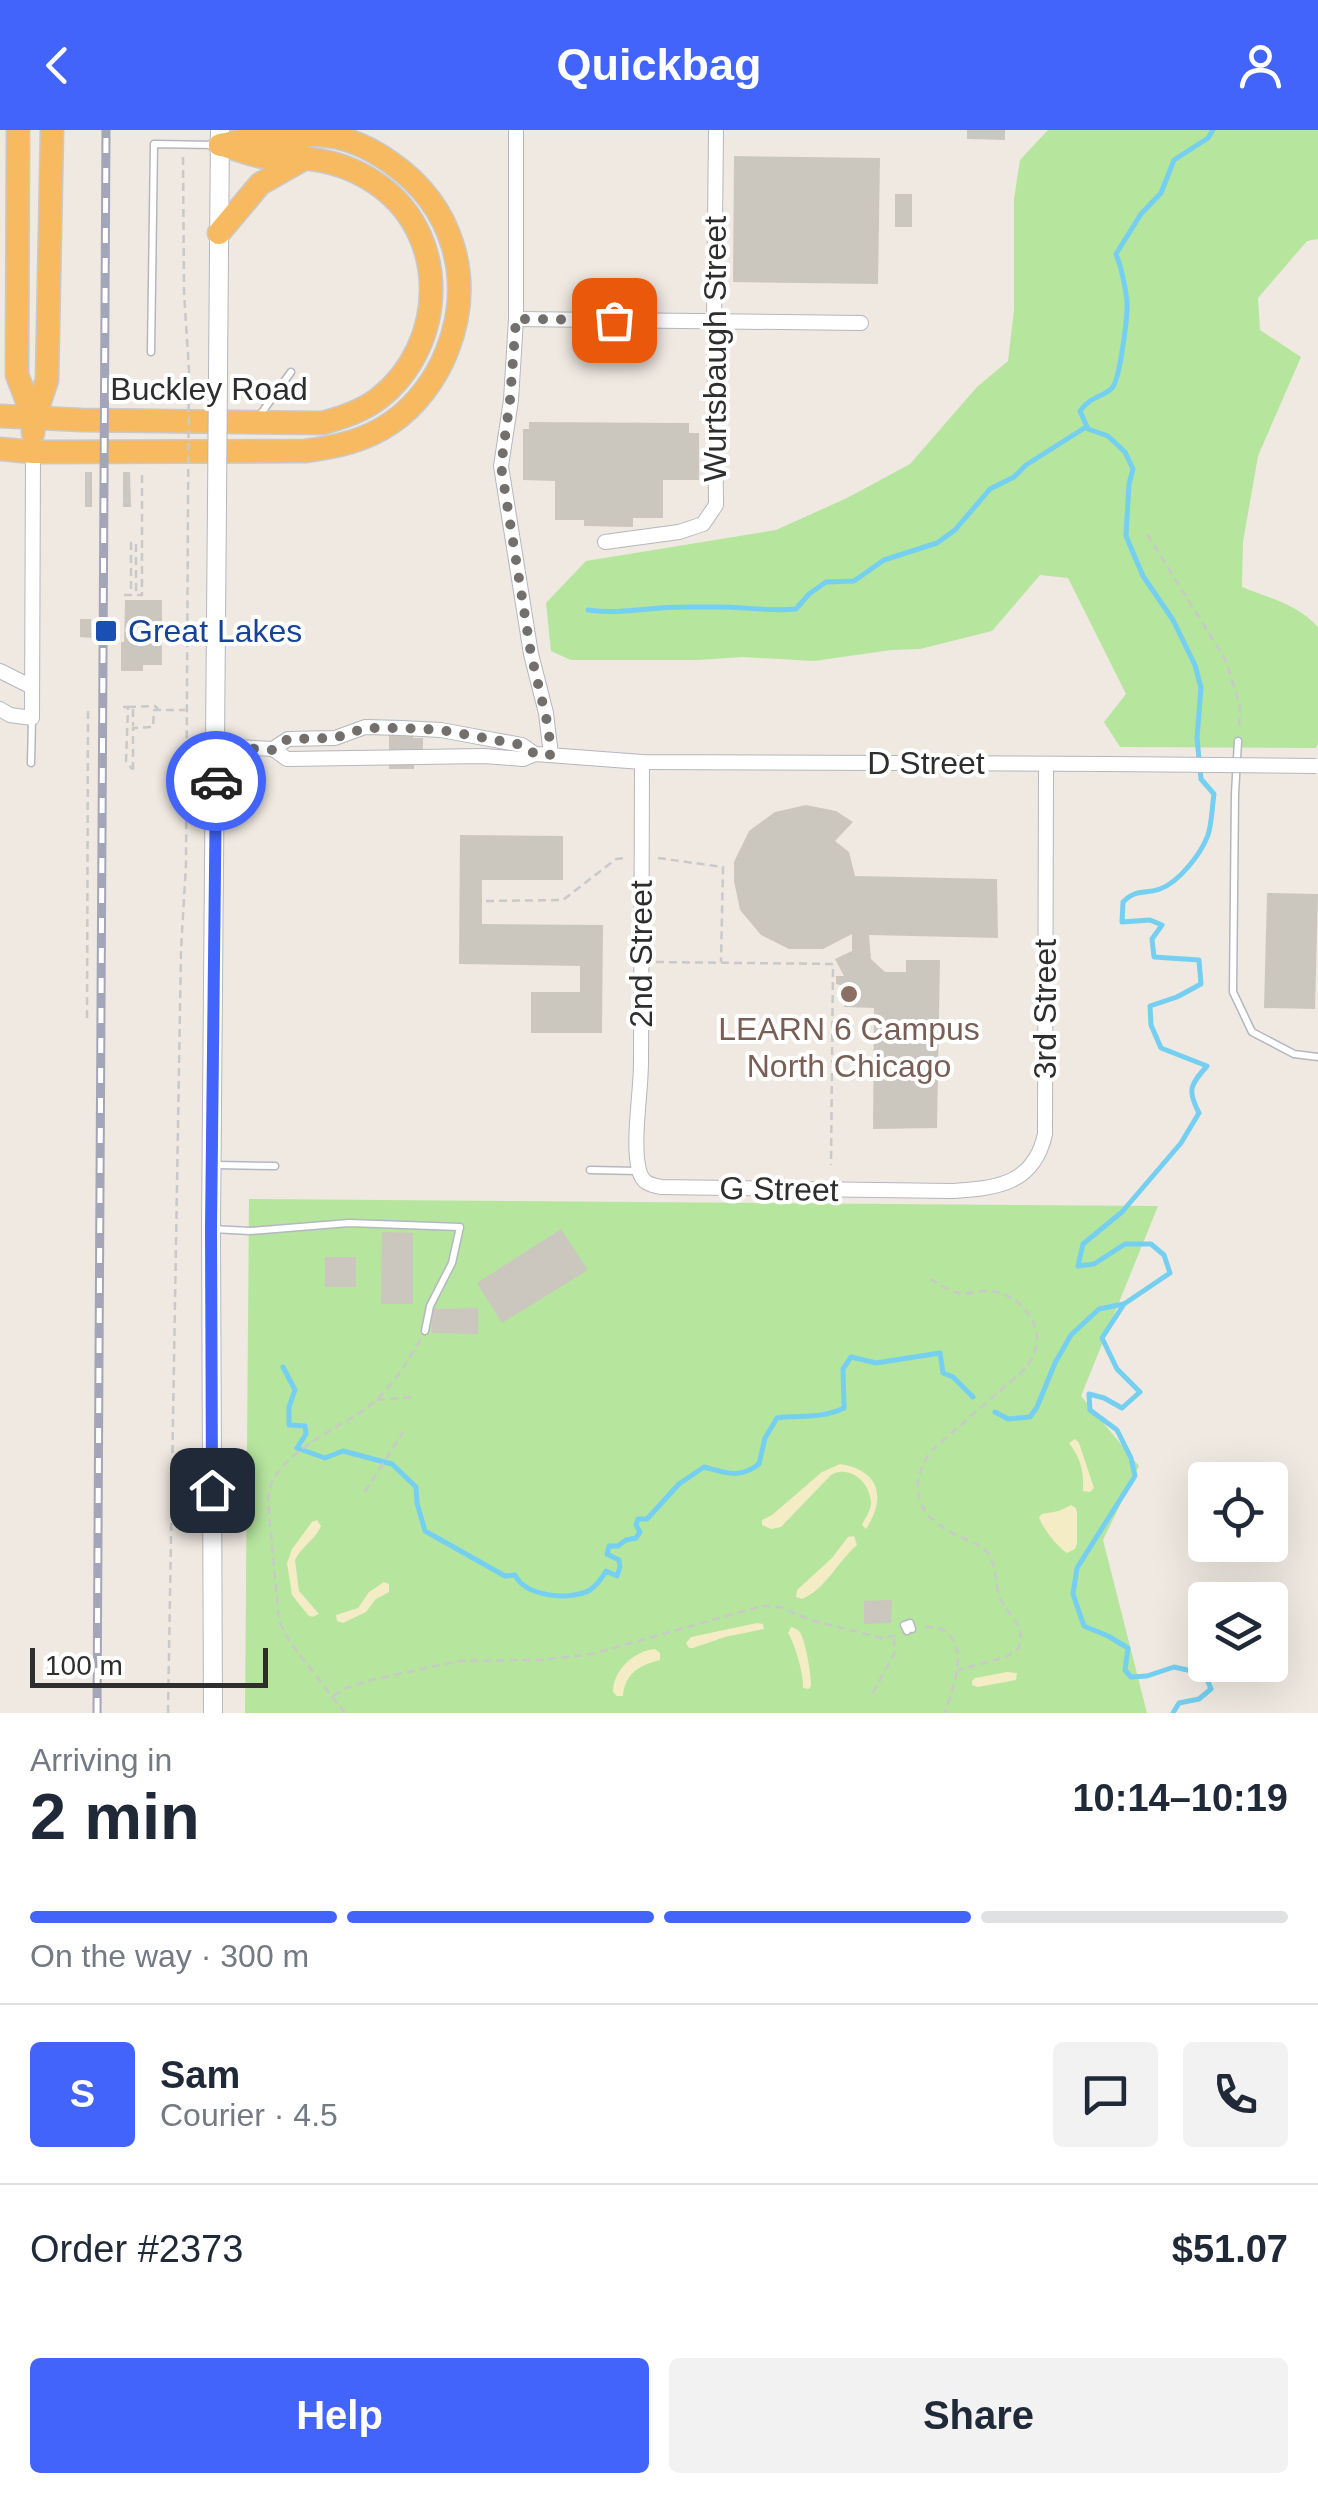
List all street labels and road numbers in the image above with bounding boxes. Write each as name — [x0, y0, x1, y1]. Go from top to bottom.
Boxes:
street label: Wurtsbaugh Street — [697, 216, 733, 482]
street label: Buckley Road — [110, 371, 308, 407]
street label: D Street — [867, 745, 985, 781]
street label: 2nd Street — [623, 880, 659, 1028]
street label: 3rd Street — [1027, 939, 1063, 1079]
street label: G Street — [719, 1170, 839, 1208]

